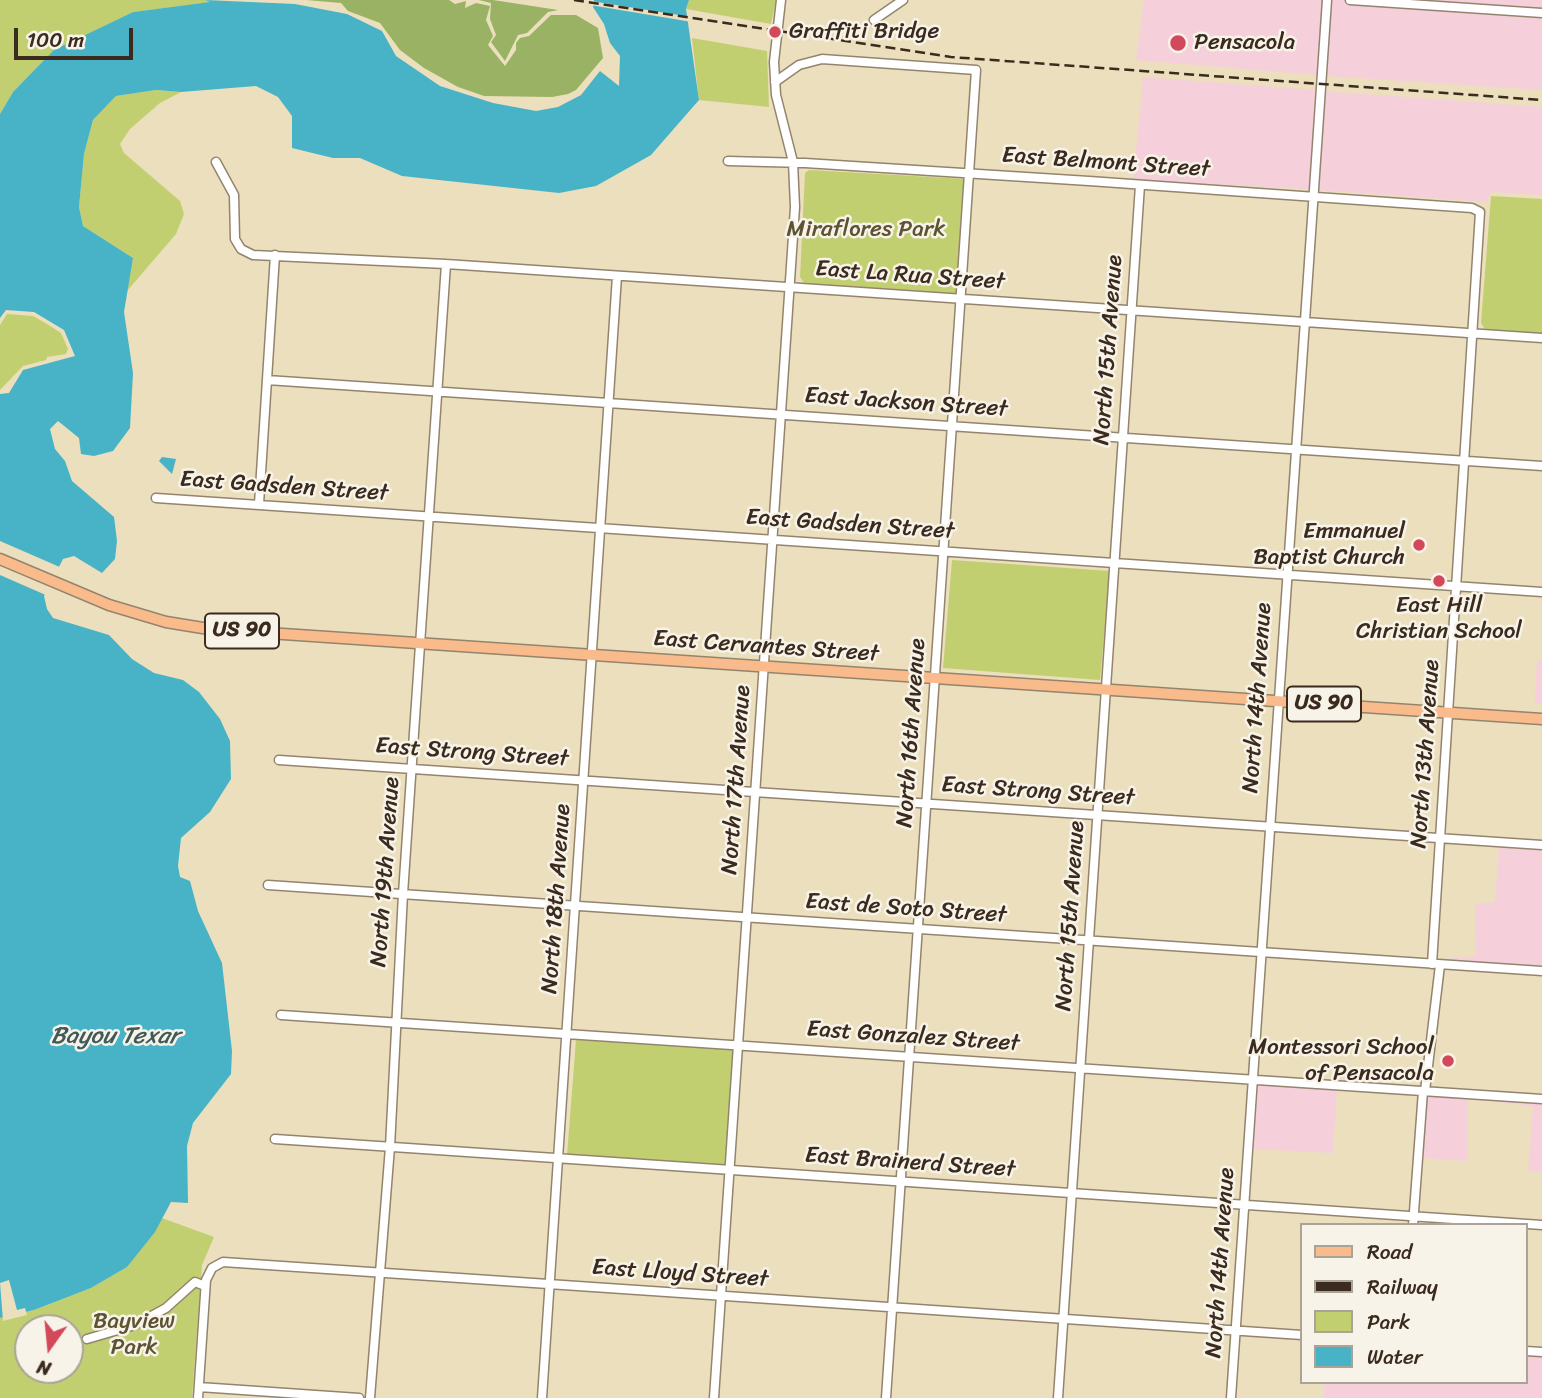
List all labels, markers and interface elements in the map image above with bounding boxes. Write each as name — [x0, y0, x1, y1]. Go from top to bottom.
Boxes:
scale bar — [18, 14, 136, 58]
place label: Graffiti Bridge — [789, 18, 939, 46]
text: 100 m — [27, 21, 84, 59]
marker: Graffiti Bridge — [767, 24, 783, 40]
place label: Pensacola — [1194, 29, 1295, 57]
marker: Pensacola — [1168, 33, 1188, 53]
street label: East Belmont Street — [1001, 142, 1211, 184]
park label: Miraflores Park — [787, 216, 945, 244]
street label: North 15th Avenue — [1089, 254, 1129, 446]
street label: East La Rua Street — [814, 256, 1006, 296]
street label: East Jackson Street — [804, 382, 1008, 424]
street label: East Gadsden Street — [179, 466, 389, 508]
street label: East Gadsden Street — [745, 504, 955, 546]
place label: Emmanuel Baptist Church — [1253, 518, 1405, 572]
marker: Emmanuel Baptist Church — [1411, 537, 1427, 553]
marker: East Hill Christian School — [1431, 573, 1447, 589]
place label: East Hill Christian School — [1356, 592, 1522, 646]
street label: North 14th Avenue — [1238, 602, 1278, 794]
road number: US 90 — [205, 614, 279, 648]
street label: East Cervantes Street — [652, 625, 880, 669]
street label: North 16th Avenue — [892, 637, 932, 829]
street label: North 13th Avenue — [1406, 659, 1446, 849]
street label: North 17th Avenue — [717, 684, 757, 876]
road number: US 90 — [1287, 686, 1361, 722]
street label: East Strong Street — [375, 732, 569, 774]
street label: East Strong Street — [941, 771, 1135, 813]
street label: North 19th Avenue — [366, 776, 406, 968]
street label: North 18th Avenue — [537, 803, 577, 995]
street label: North 15th Avenue — [1051, 820, 1091, 1012]
street label: East de Soto Street — [805, 888, 1007, 930]
street label: East Gonzalez Street — [806, 1016, 1020, 1058]
water label: Bayou Texar — [51, 1023, 179, 1051]
place label: Montessori School of Pensacola — [1248, 1034, 1434, 1088]
marker: Montessori School of Pensacola — [1440, 1053, 1456, 1069]
street label: East Brainerd Street — [804, 1142, 1016, 1184]
street label: North 14th Avenue — [1201, 1167, 1241, 1359]
legend — [1300, 1223, 1528, 1384]
text: Road — [1367, 1233, 1412, 1271]
street label: East Lloyd Street — [591, 1254, 769, 1294]
text: Railway — [1367, 1268, 1438, 1306]
text: Park — [1367, 1303, 1410, 1341]
park label: Bayview Park — [93, 1308, 175, 1362]
north arrow — [14, 1314, 84, 1384]
text: Water — [1367, 1338, 1422, 1376]
text: N — [33, 1350, 55, 1385]

